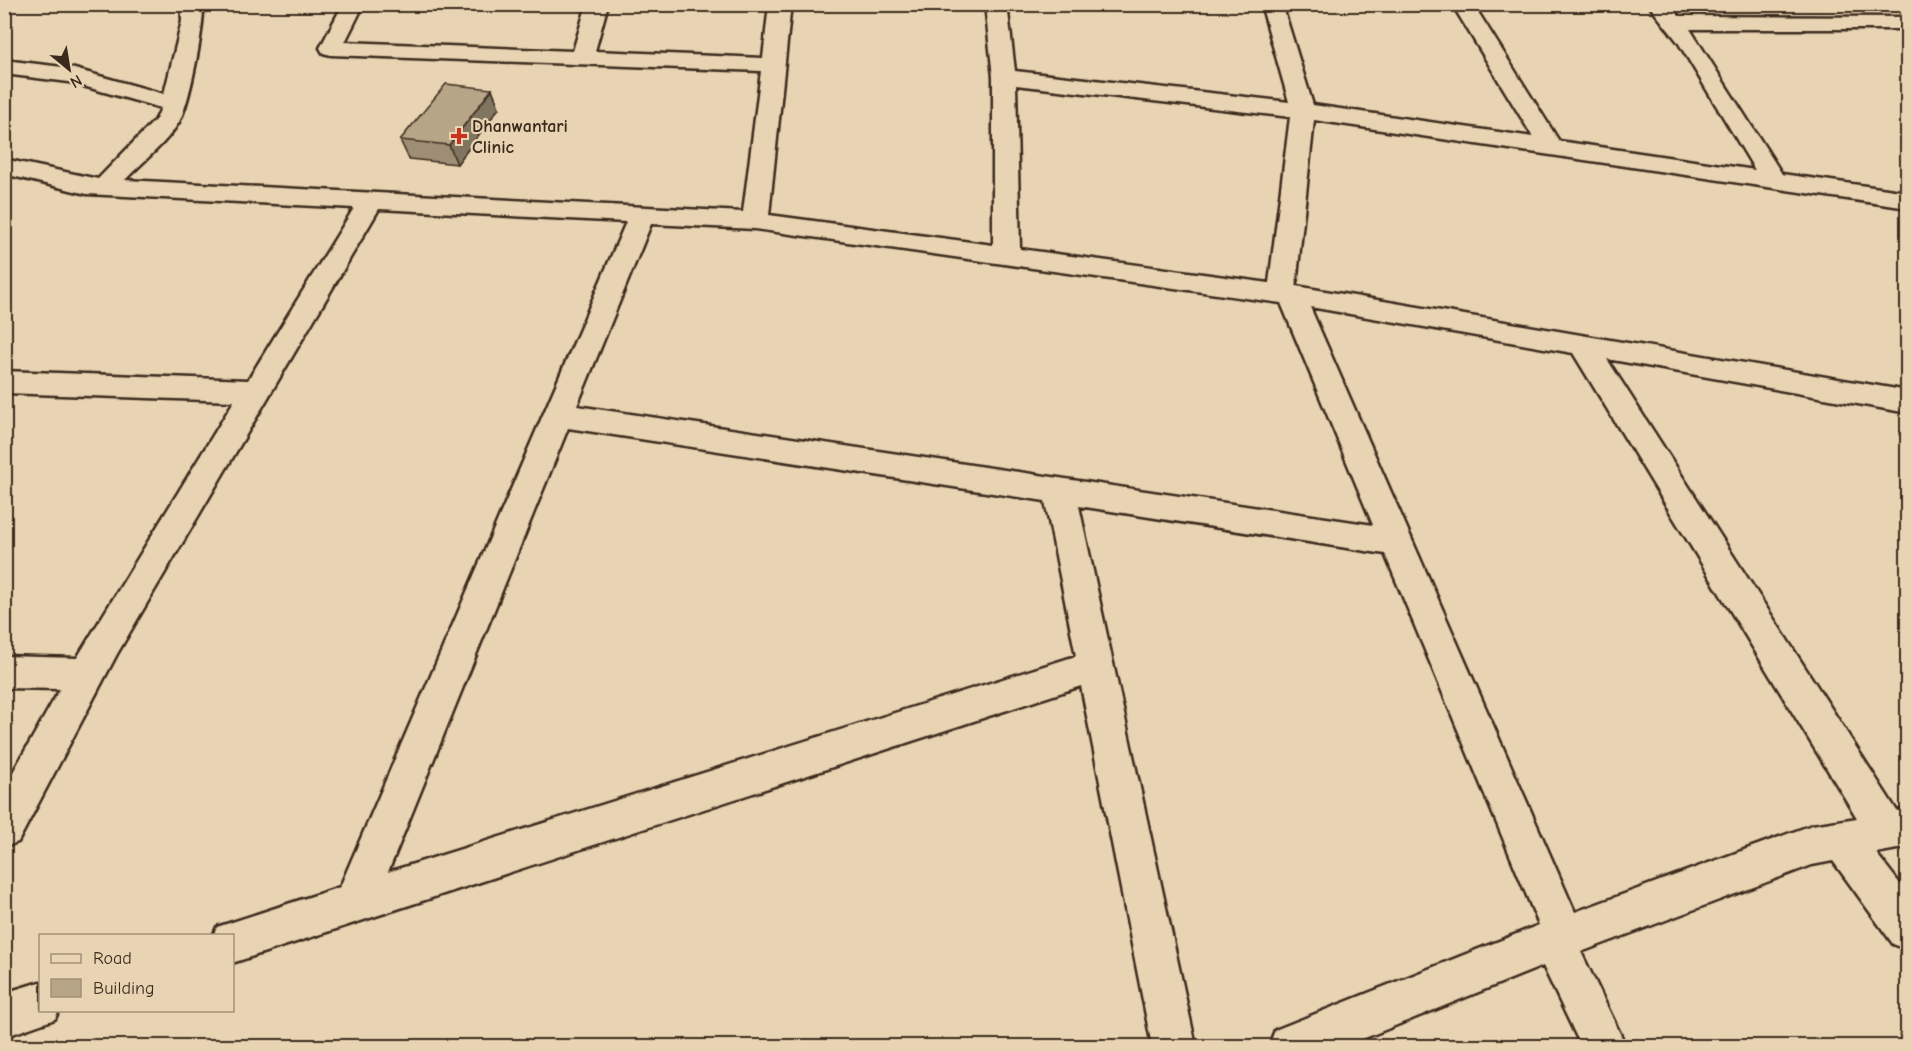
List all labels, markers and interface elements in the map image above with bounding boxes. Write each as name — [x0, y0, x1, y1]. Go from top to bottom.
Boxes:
north arrow — [39, 39, 99, 99]
text: N — [67, 71, 85, 92]
place label: Dhanwantari Clinic — [472, 116, 568, 158]
marker: Dhanwantari Clinic — [450, 127, 468, 145]
legend — [39, 934, 234, 1012]
text: Road — [93, 948, 132, 969]
text: Building — [93, 978, 155, 999]

